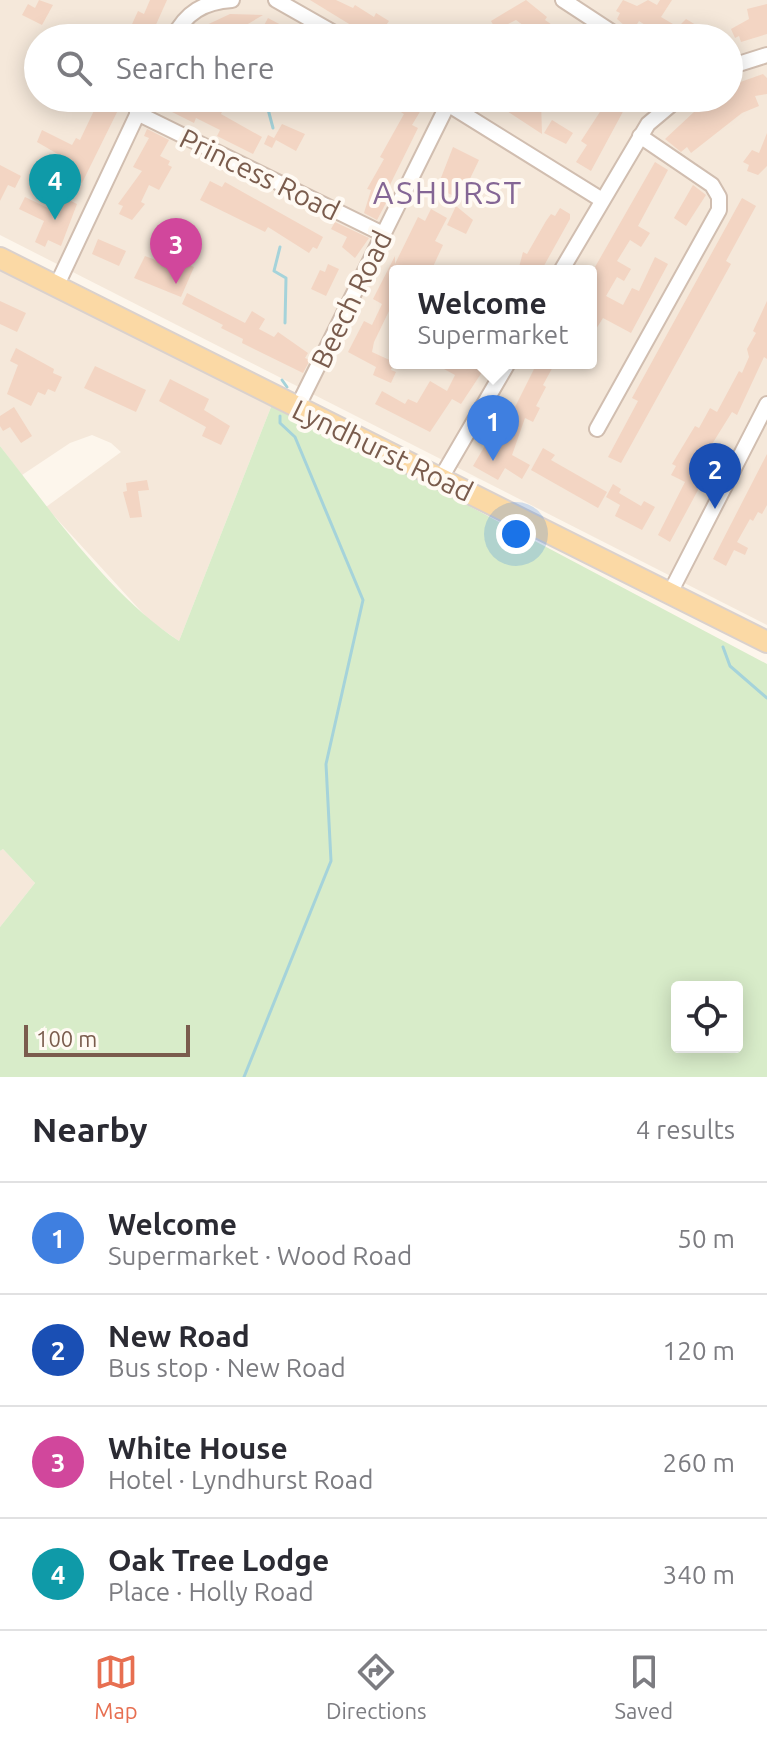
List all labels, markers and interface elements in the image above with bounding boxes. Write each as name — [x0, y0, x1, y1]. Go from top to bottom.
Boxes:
search box — [24, 24, 743, 112]
icon: search — [52, 46, 96, 90]
text: Search here — [116, 51, 275, 85]
street label: Princess Road — [175, 122, 345, 226]
pin: 4 — [29, 154, 81, 220]
district label: ASHURST — [373, 174, 523, 210]
pin: 3 — [150, 218, 202, 284]
street label: Beech Road — [304, 225, 398, 373]
popup — [389, 265, 597, 369]
text: Welcome — [418, 286, 547, 320]
text: Supermarket — [418, 320, 568, 349]
street label: Lyndhurst Road — [288, 393, 478, 507]
pin: 1 — [467, 395, 519, 461]
pin: 2 — [689, 443, 741, 509]
your location — [496, 514, 536, 554]
map controls — [671, 981, 743, 1053]
button: locate — [671, 981, 743, 1053]
scale bar — [24, 1021, 190, 1057]
text: 100 m — [36, 1026, 97, 1051]
text: Nearby — [32, 1110, 147, 1148]
text: 4 results — [636, 1115, 735, 1144]
text: Welcome — [108, 1207, 237, 1241]
text: 1 — [51, 1224, 65, 1253]
text: 50 m — [677, 1224, 735, 1253]
text: Supermarket · Wood Road — [108, 1241, 412, 1270]
text: New Road — [108, 1319, 250, 1353]
text: 2 — [51, 1336, 65, 1365]
text: 120 m — [663, 1336, 735, 1365]
text: Bus stop · New Road — [108, 1353, 346, 1382]
text: White House — [108, 1431, 288, 1465]
text: 3 — [51, 1448, 65, 1477]
text: 260 m — [663, 1448, 735, 1477]
text: Hotel · Lyndhurst Road — [108, 1465, 373, 1494]
text: Oak Tree Lodge — [108, 1543, 329, 1577]
text: 4 — [51, 1560, 65, 1589]
text: 340 m — [663, 1560, 735, 1589]
text: Place · Holly Road — [108, 1577, 314, 1606]
tab: Map — [94, 1650, 138, 1723]
tab: Directions — [326, 1650, 427, 1723]
tab: Saved — [614, 1650, 673, 1723]

